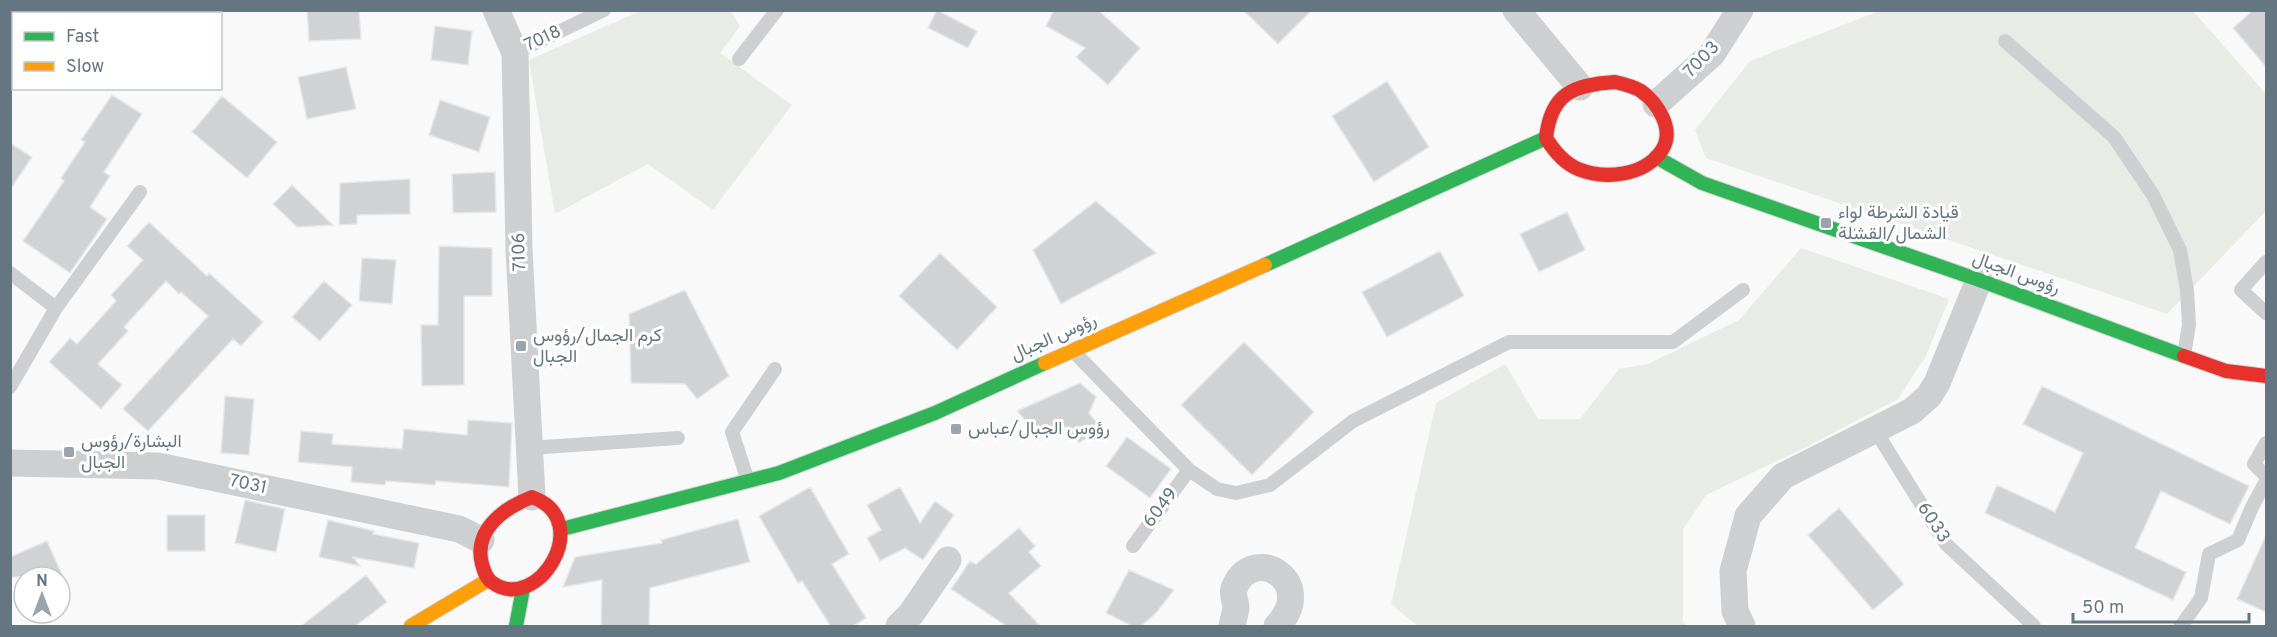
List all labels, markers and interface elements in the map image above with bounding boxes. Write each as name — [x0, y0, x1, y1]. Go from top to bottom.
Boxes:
legend — [12, 12, 222, 90]
street label: 7018 — [521, 21, 565, 57]
text: Fast — [66, 26, 99, 49]
street label: 7003 — [1679, 37, 1725, 83]
text: Slow — [66, 56, 104, 79]
place label: قيادة الشرطة لواء الشمال/القشلة — [1838, 202, 1959, 246]
marker: قيادة الشرطة لواء الشمال/القشلة — [1819, 216, 1833, 230]
street label: 7106 — [508, 232, 532, 272]
street label: رؤوس الجبال — [1969, 248, 2063, 300]
street label: رؤوس الجبال — [1008, 309, 1100, 367]
place label: كرم الجمال/رؤوس الجبال — [533, 325, 662, 369]
marker: كرم الجمال/رؤوس الجبال — [514, 339, 528, 353]
place label: رؤوس الجبال/عباس — [968, 418, 1110, 441]
marker: رؤوس الجبال/عباس — [949, 422, 963, 436]
place label: البشارة/رؤوس الجبال — [81, 431, 182, 475]
marker: البشارة/رؤوس الجبال — [62, 445, 76, 459]
street label: 7031 — [227, 470, 269, 500]
street label: 6049 — [1139, 484, 1183, 532]
street label: 6033 — [1911, 498, 1955, 548]
north arrow — [12, 565, 72, 625]
text: N — [36, 572, 48, 592]
scale bar — [2073, 586, 2248, 624]
text: 50 m — [2082, 597, 2124, 620]

